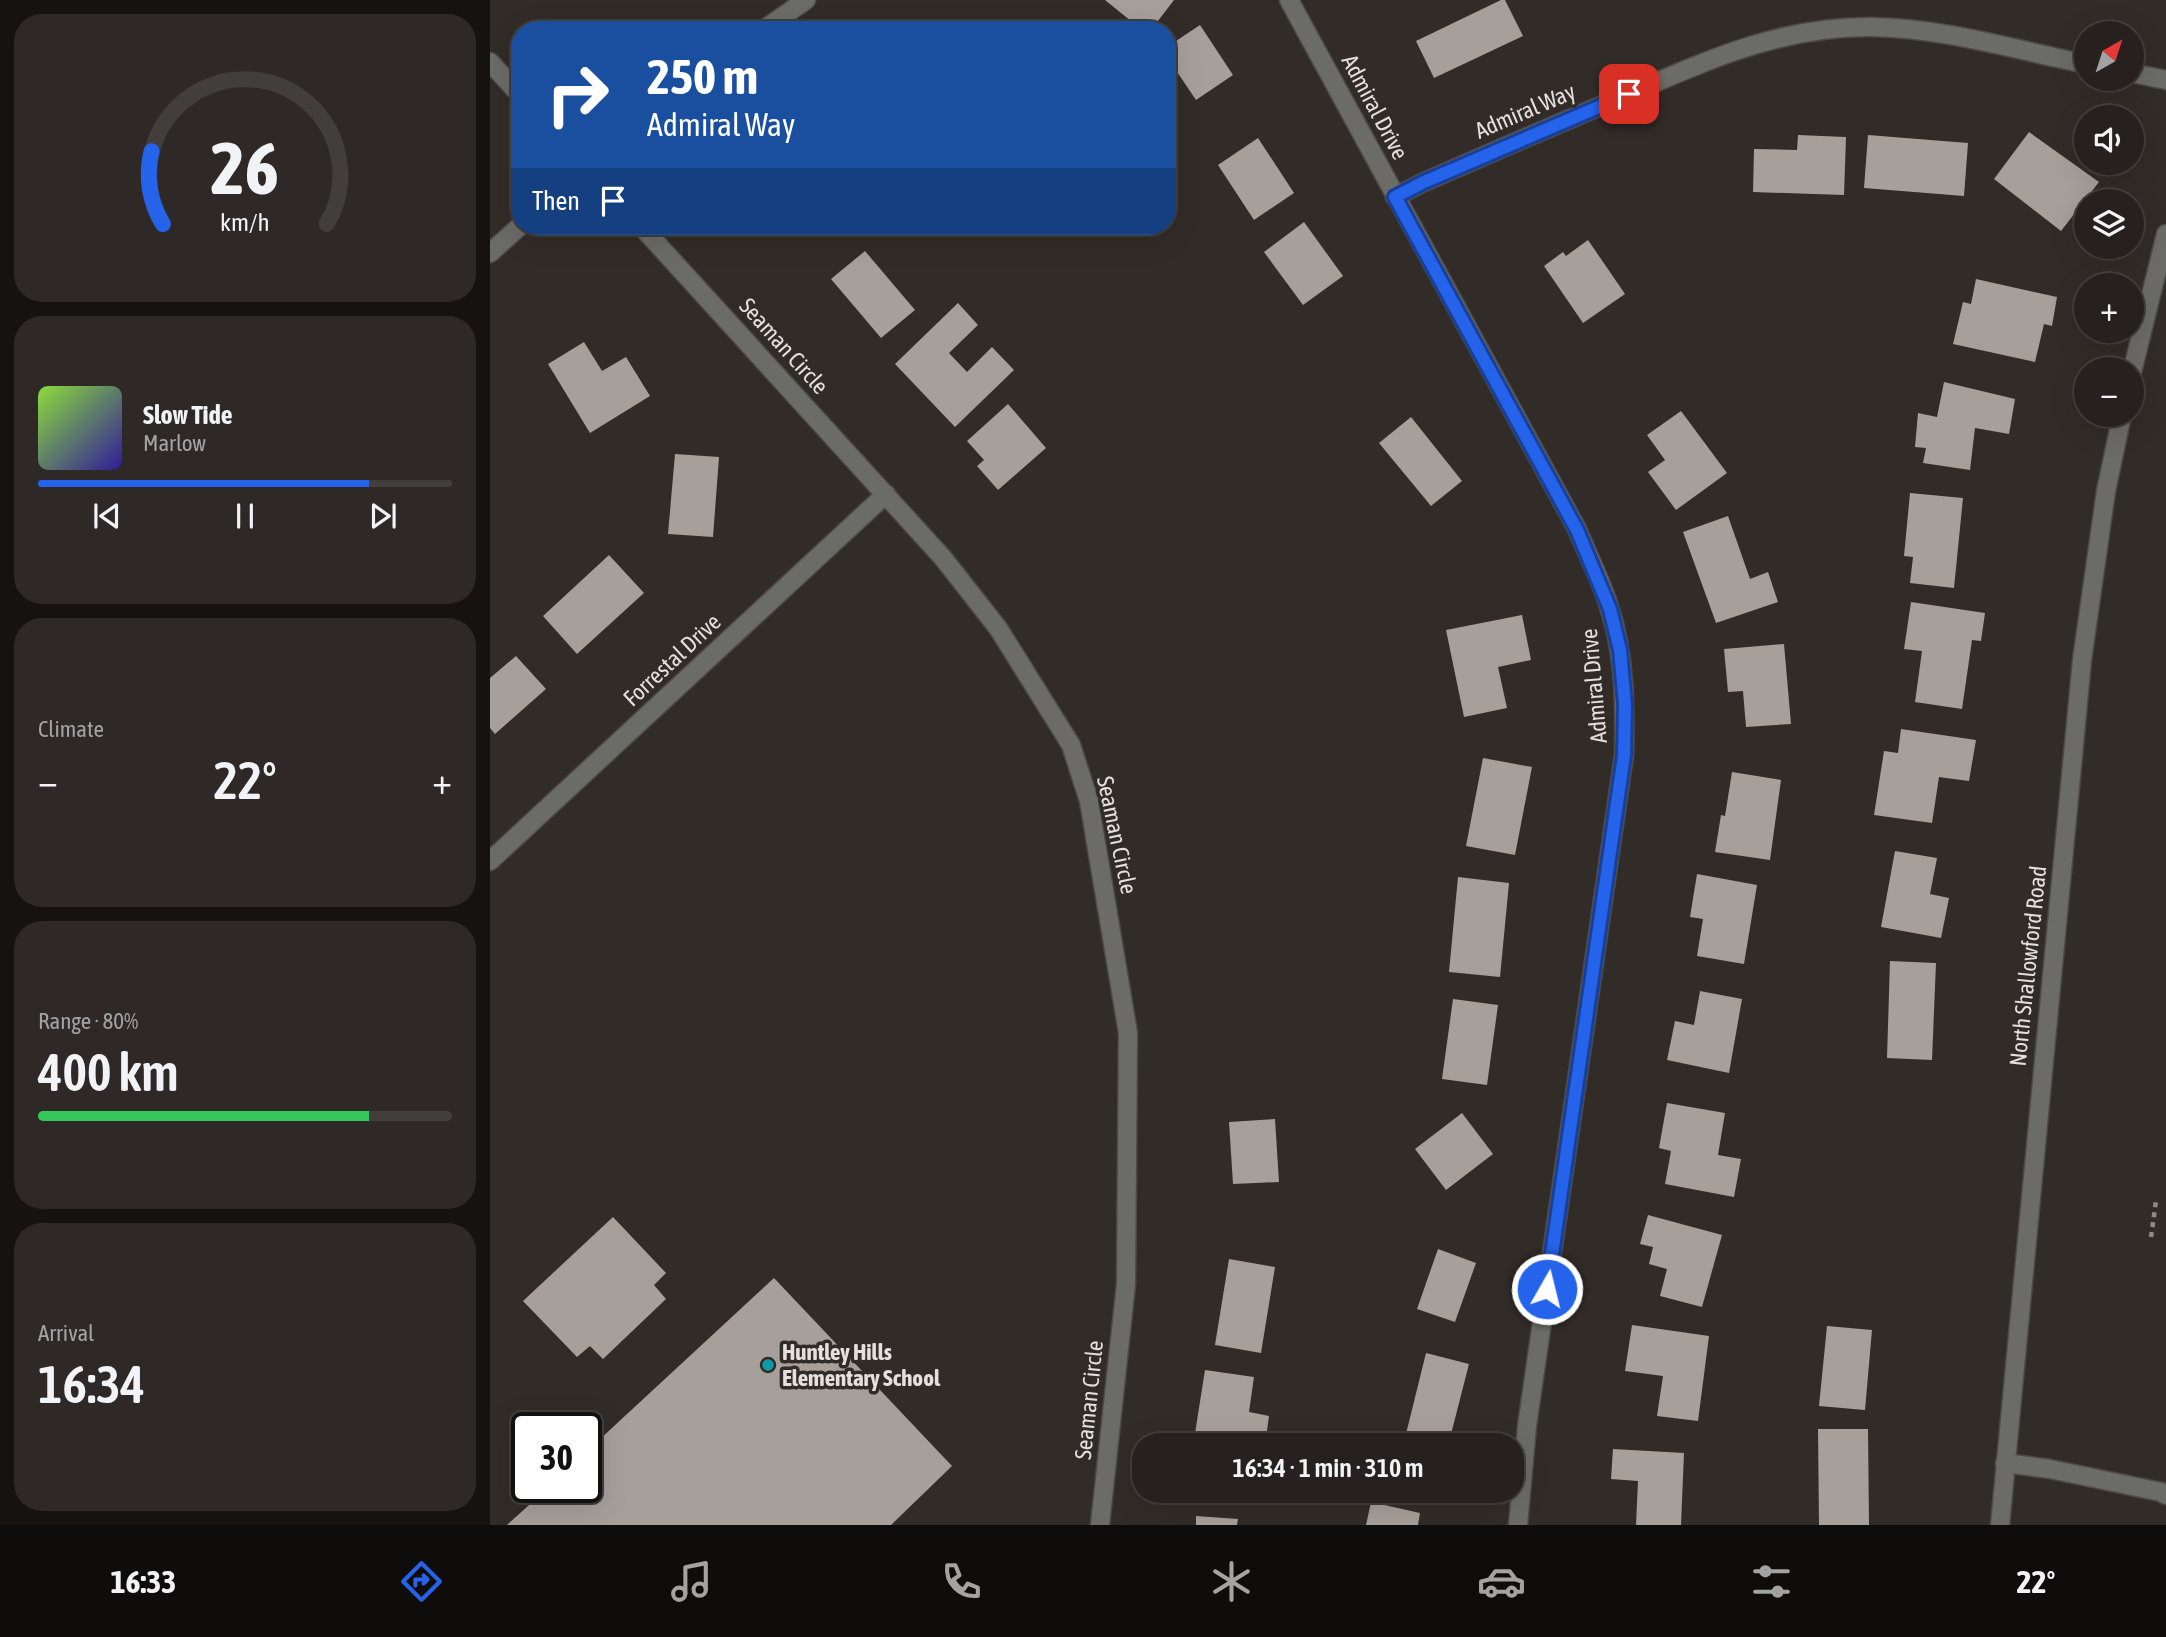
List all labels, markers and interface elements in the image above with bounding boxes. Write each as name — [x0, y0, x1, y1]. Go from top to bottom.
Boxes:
north arrow — [2074, 21, 2144, 91]
map controls — [2074, 21, 2144, 427]
text: 250 m — [647, 48, 758, 104]
icon: right — [532, 49, 623, 140]
street label: Admiral Drive — [1337, 50, 1413, 164]
pin — [1599, 64, 1659, 124]
icon: arrive — [1610, 75, 1648, 113]
street label: Admiral Way — [1471, 78, 1579, 144]
button: sound — [2074, 105, 2144, 175]
text: Admiral Way — [647, 106, 795, 143]
text: 26 — [211, 126, 279, 209]
icon: arrive — [594, 182, 632, 220]
text: Then — [532, 186, 580, 216]
button: layers — [2074, 189, 2144, 259]
text: km/h — [220, 208, 270, 236]
button: + — [2074, 273, 2144, 343]
street label: Seaman Circle — [734, 293, 834, 399]
button: − — [2074, 357, 2144, 427]
text: Slow Tide — [143, 400, 233, 430]
text: Marlow — [143, 430, 206, 456]
icon: previous — [88, 497, 126, 535]
icon: pause — [226, 497, 264, 535]
icon: next — [364, 497, 402, 535]
street label: Forrestal Drive — [618, 609, 726, 711]
street label: Admiral Drive — [1576, 628, 1612, 744]
text: Climate — [38, 716, 104, 742]
text: 22° — [213, 750, 277, 810]
text: − — [38, 759, 58, 802]
text: + — [432, 759, 452, 802]
street label: Seaman Circle — [1092, 774, 1142, 896]
street label: North Shallowford Road — [2005, 864, 2051, 1068]
text: Range · 80% — [38, 1008, 138, 1034]
text: 400 km — [38, 1042, 179, 1102]
position arrow — [1510, 1252, 1584, 1326]
text: Arrival — [38, 1320, 94, 1346]
place label: Huntley Hills Elementary School — [782, 1339, 941, 1391]
street label: Seaman Circle — [1070, 1339, 1108, 1461]
text: 16:34 — [38, 1354, 145, 1414]
marker: Huntley Hills Elementary School — [760, 1357, 776, 1373]
speed limit sign: 30 — [511, 1412, 602, 1503]
text: 16:34 · 1 min · 310 m — [1233, 1453, 1423, 1483]
icon: directions — [397, 1557, 446, 1606]
icon: music — [667, 1557, 716, 1606]
icon: phone — [937, 1557, 986, 1606]
icon: climate — [1207, 1557, 1256, 1606]
icon: car — [1477, 1557, 1526, 1606]
icon: filters — [1747, 1557, 1796, 1606]
text: 16:33 — [110, 1563, 176, 1600]
text: 22° — [2017, 1563, 2055, 1600]

